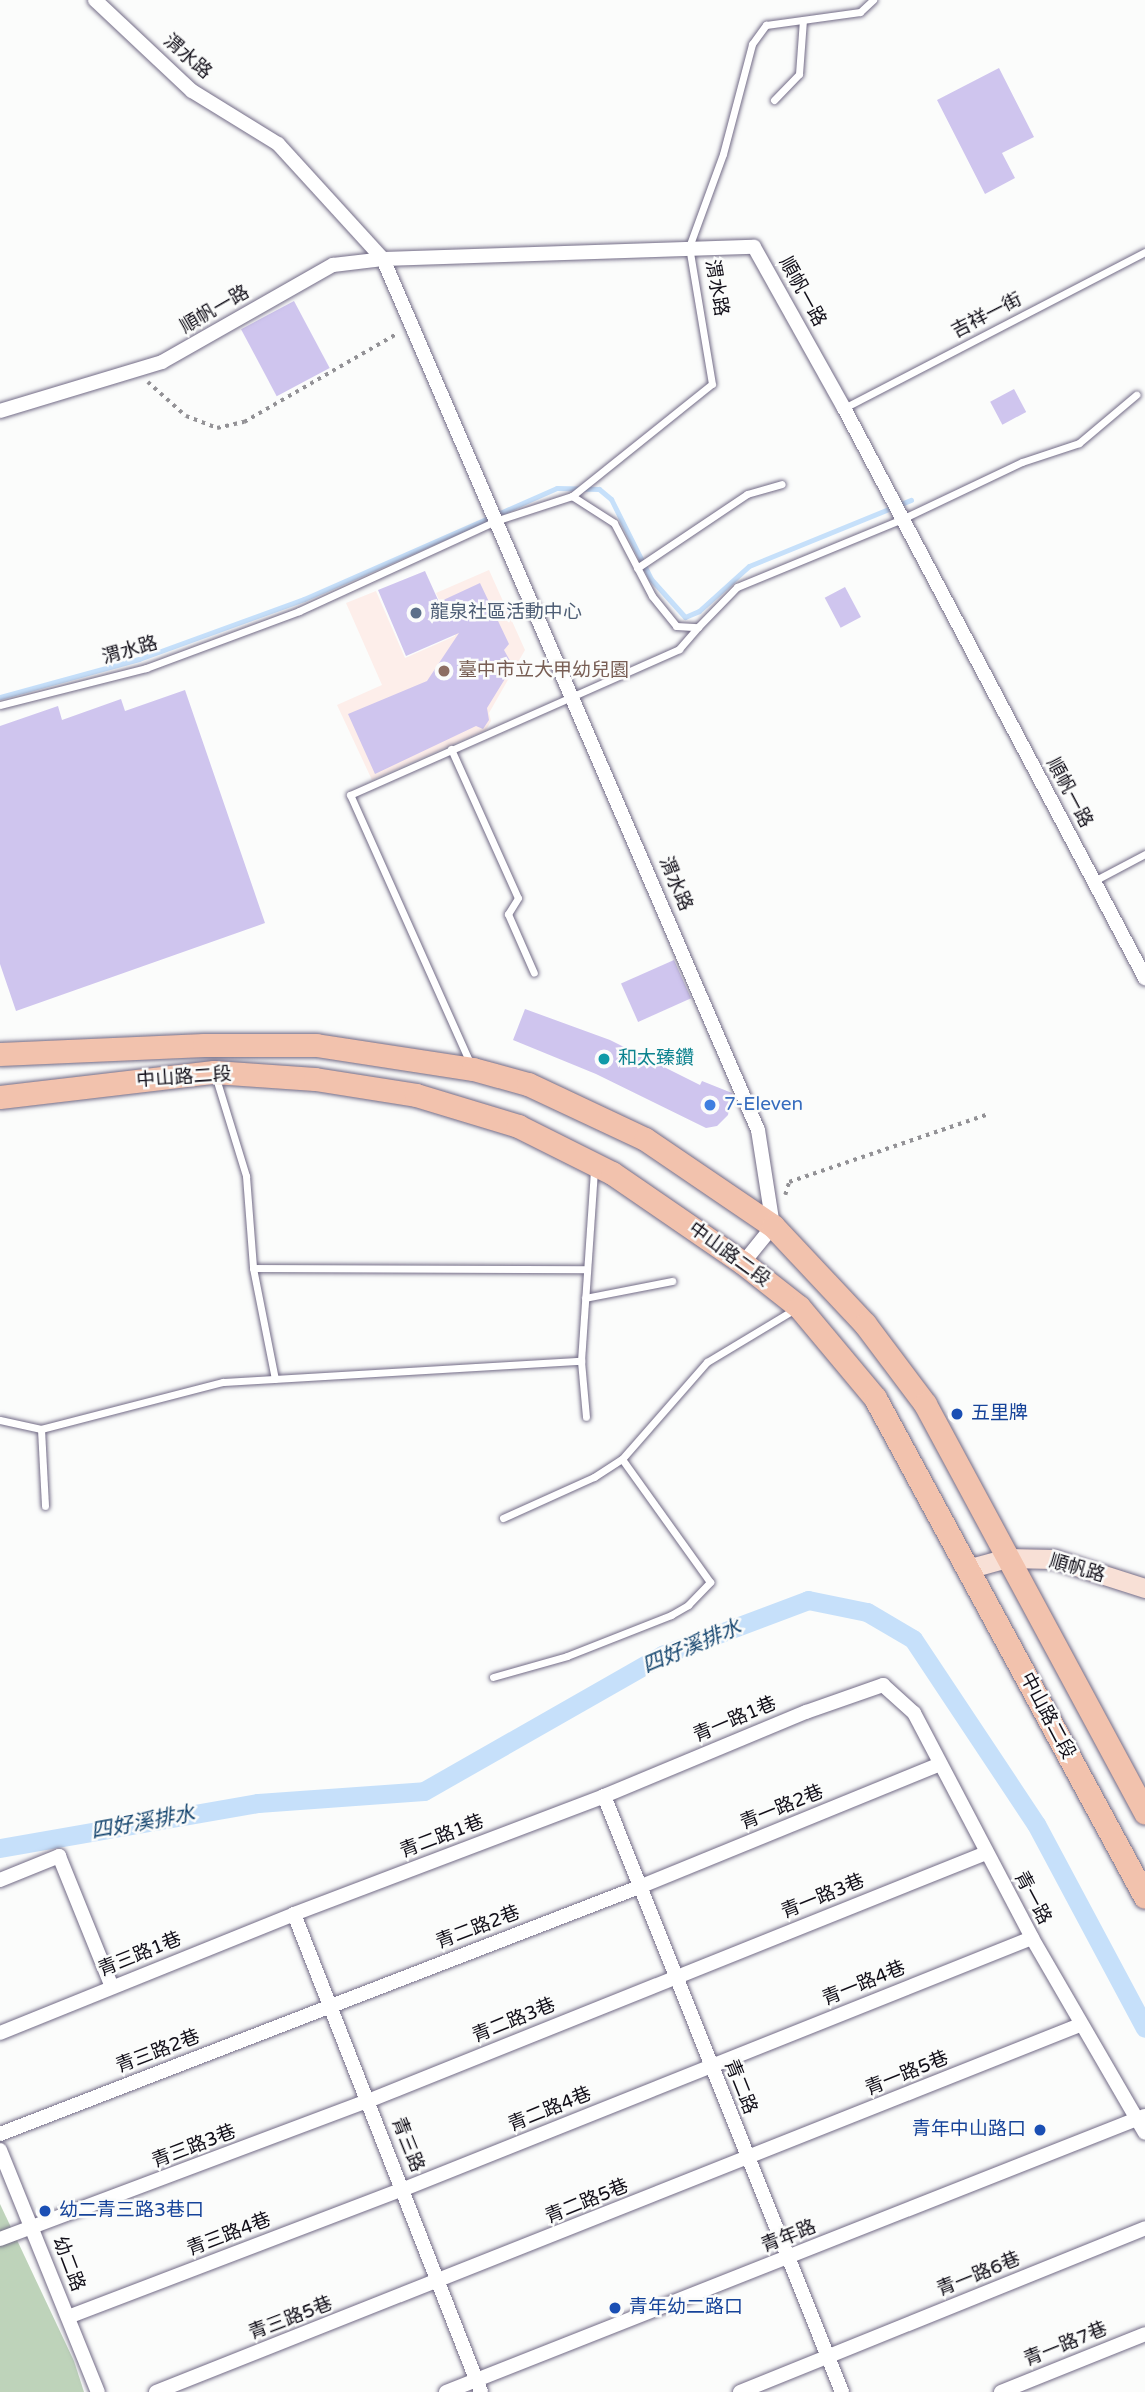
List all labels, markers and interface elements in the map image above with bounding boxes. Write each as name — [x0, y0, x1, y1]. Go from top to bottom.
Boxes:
street label: 渭水路 — [158, 30, 216, 84]
street label: 順帆一路 — [774, 253, 830, 331]
street label: 渭水路 — [700, 258, 732, 318]
street label: 順帆一路 — [176, 281, 254, 339]
street label: 吉祥一街 — [948, 289, 1026, 343]
place label: 龍泉社區活動中心 — [430, 602, 582, 624]
marker: 龍泉社區活動中心 — [408, 605, 424, 621]
street label: 渭水路 — [99, 632, 161, 670]
place label: 臺中市立大甲幼兒園 — [458, 660, 629, 682]
marker: 臺中市立大甲幼兒園 — [436, 663, 452, 679]
street label: 順帆一路 — [1041, 754, 1097, 832]
street label: 渭水路 — [653, 853, 697, 915]
place label: 和太臻鑽 — [618, 1048, 694, 1070]
marker: 和太臻鑽 — [596, 1051, 612, 1067]
street label: 中山路二段 — [136, 1063, 232, 1093]
place label: 7-Eleven — [724, 1094, 803, 1116]
marker: 7-Eleven — [702, 1097, 718, 1113]
street label: 中山路二段 — [684, 1218, 774, 1292]
place label: 五里牌 — [971, 1403, 1028, 1425]
marker: 五里牌 — [949, 1406, 965, 1422]
street label: 順帆路 — [1046, 1550, 1108, 1588]
water label: 四好溪排水 — [639, 1615, 745, 1679]
street label: 中山路二段 — [1015, 1669, 1079, 1763]
street label: 青一路1巷 — [690, 1692, 780, 1748]
street label: 青一路2巷 — [737, 1781, 827, 1835]
water label: 四好溪排水 — [89, 1801, 197, 1845]
street label: 青二路1巷 — [397, 1811, 487, 1863]
street label: 青一路 — [1009, 1867, 1055, 1929]
street label: 青一路3巷 — [778, 1870, 868, 1924]
street label: 青二路2巷 — [433, 1902, 523, 1954]
street label: 青三路1巷 — [95, 1928, 185, 1982]
street label: 青一路4巷 — [819, 1957, 909, 2011]
street label: 青二路3巷 — [469, 1994, 559, 2048]
street label: 青三路2巷 — [113, 2026, 203, 2078]
street label: 青一路5巷 — [862, 2047, 952, 2101]
street label: 青二路 — [719, 2056, 761, 2118]
street label: 青二路4巷 — [505, 2083, 595, 2137]
street label: 青三路 — [386, 2114, 428, 2176]
place label: 青年中山路口 — [912, 2119, 1026, 2141]
street label: 青三路3巷 — [149, 2121, 239, 2173]
marker: 青年中山路口 — [1032, 2122, 1048, 2138]
street label: 青二路5巷 — [542, 2175, 632, 2229]
place label: 幼二青三路3巷口 — [59, 2200, 204, 2222]
marker: 幼二青三路3巷口 — [37, 2203, 53, 2219]
street label: 青三路4巷 — [184, 2209, 274, 2261]
street label: 青年路 — [758, 2216, 820, 2258]
street label: 幼二路 — [47, 2233, 89, 2295]
street label: 青一路6巷 — [934, 2248, 1024, 2302]
street label: 青三路5巷 — [246, 2293, 336, 2345]
place label: 青年幼二路口 — [629, 2297, 743, 2319]
marker: 青年幼二路口 — [607, 2300, 623, 2316]
street label: 青一路7巷 — [1021, 2318, 1111, 2372]

